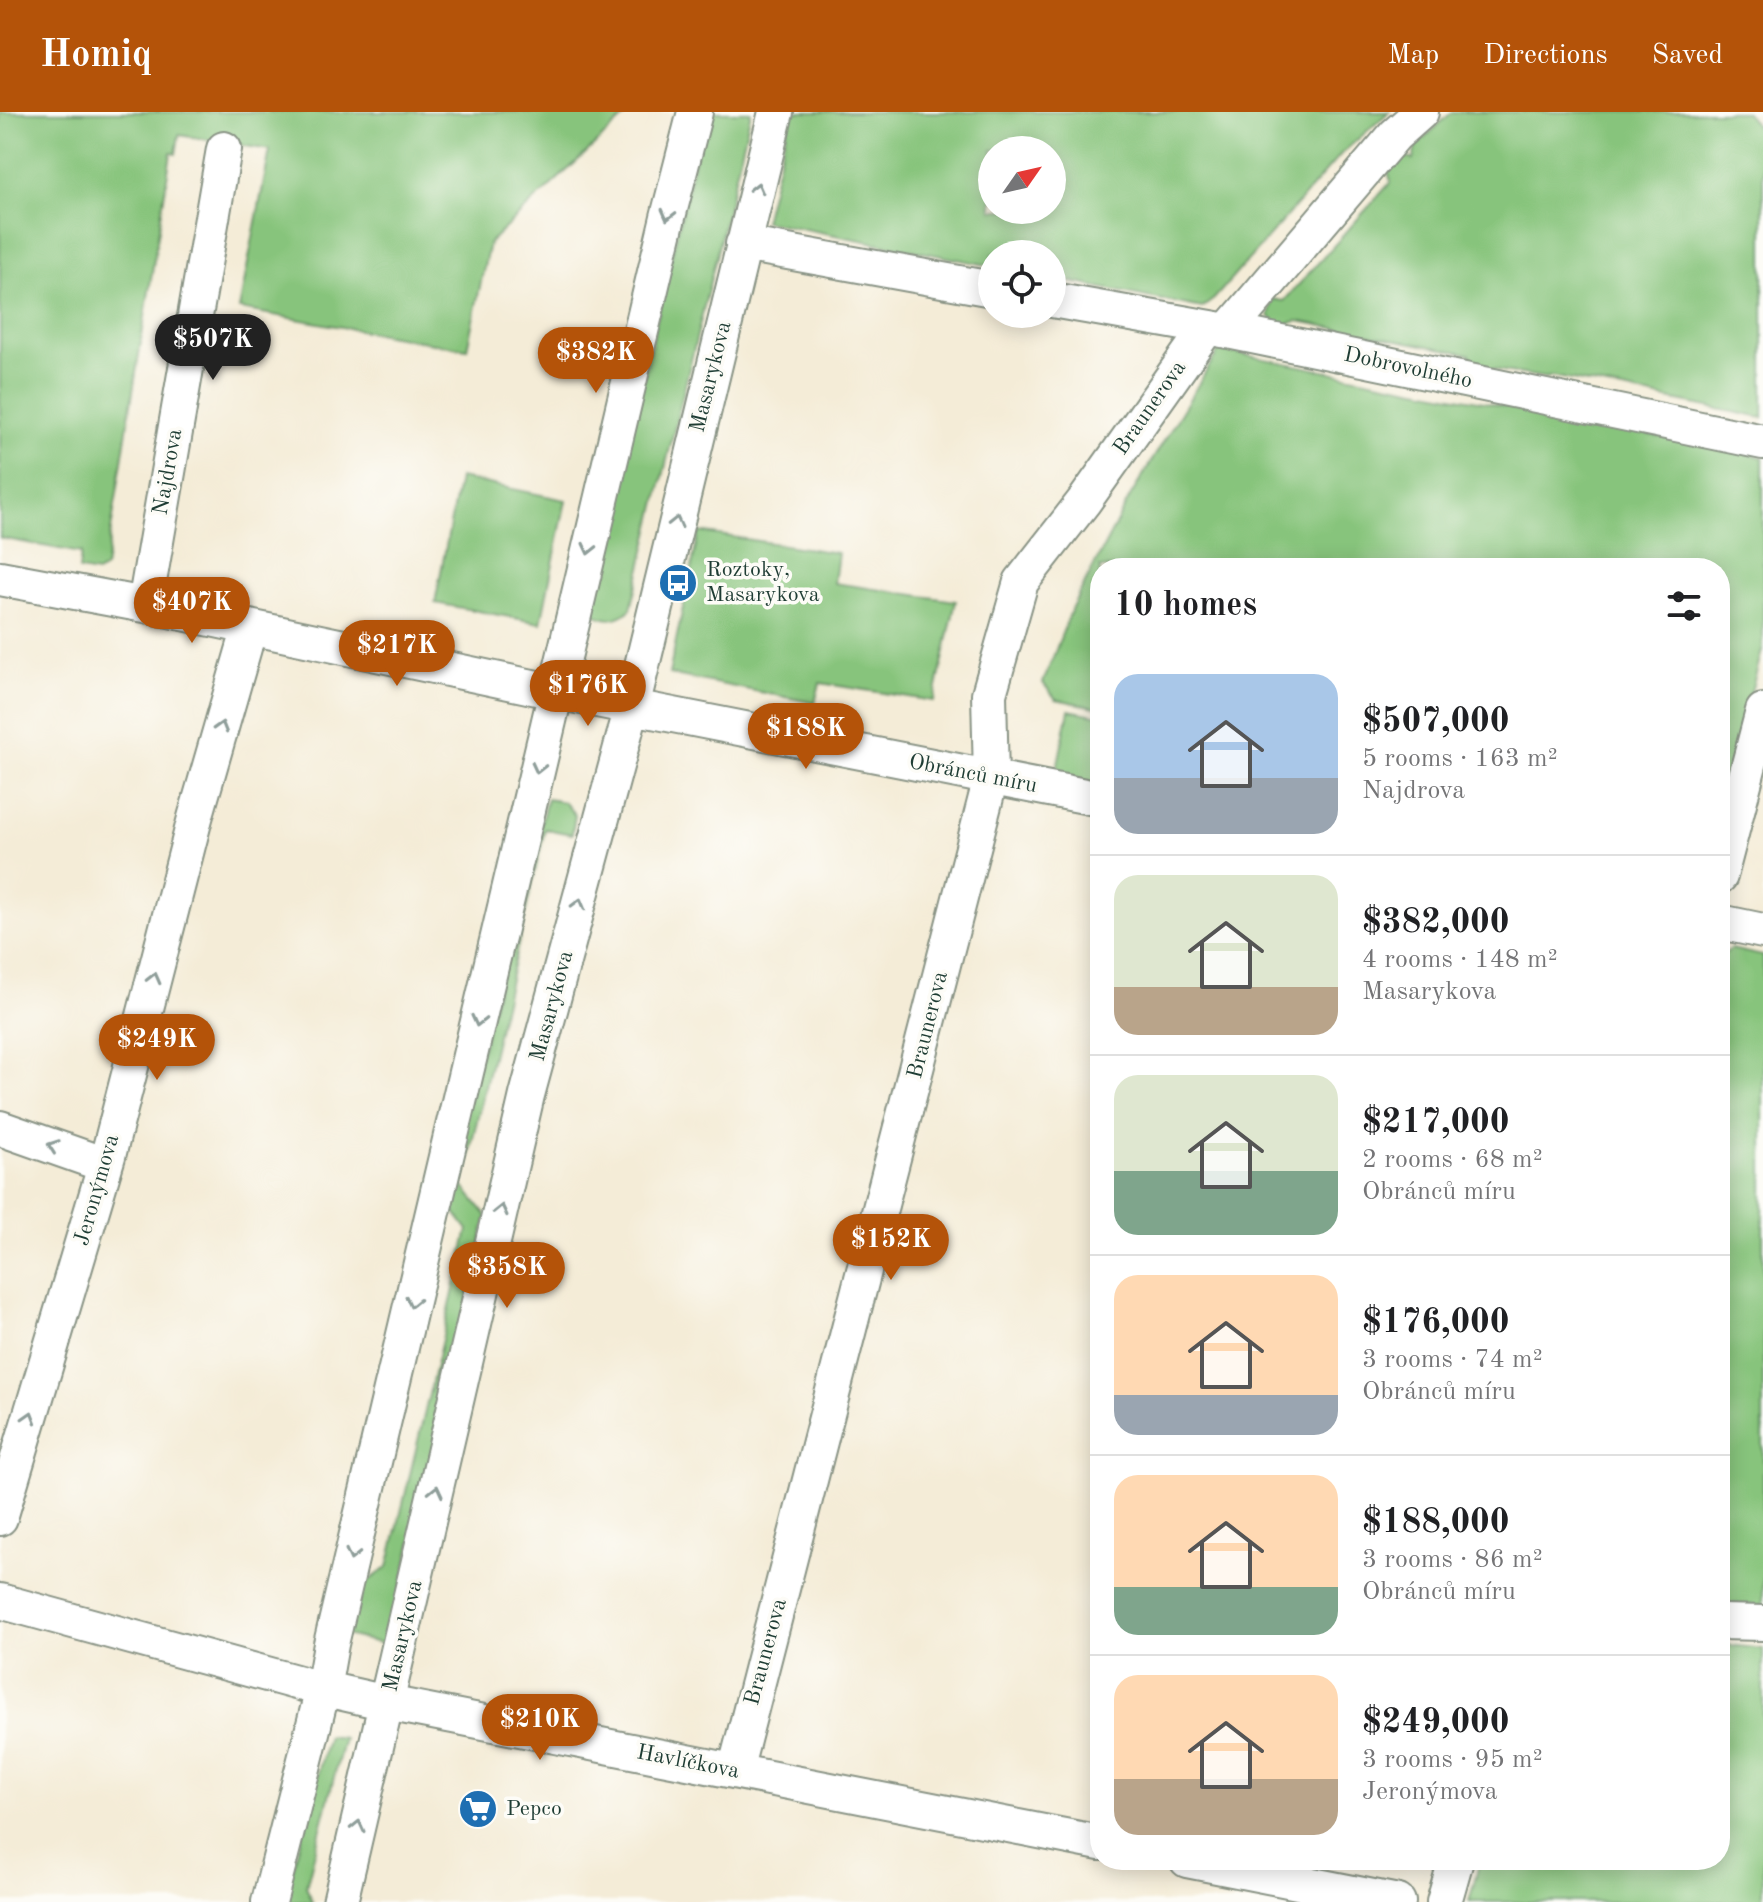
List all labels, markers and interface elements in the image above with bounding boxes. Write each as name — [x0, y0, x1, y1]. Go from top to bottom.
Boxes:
text: Homiq — [40, 37, 152, 75]
text: Map — [1387, 42, 1439, 70]
text: Directions — [1483, 42, 1608, 70]
text: Saved — [1652, 42, 1723, 70]
north arrow — [978, 136, 1066, 224]
map controls — [978, 136, 1066, 328]
one-way arrow — [748, 181, 765, 195]
one-way arrow — [661, 207, 678, 221]
button: locate — [978, 240, 1066, 328]
pin: $507K — [157, 314, 269, 382]
street label: Masarykova — [687, 319, 735, 435]
text: $507K — [173, 327, 253, 353]
pin: $382K — [540, 327, 652, 395]
text: $382K — [556, 340, 636, 366]
street label: Dobrovolného — [1342, 344, 1474, 392]
street label: Braunerova — [1110, 357, 1191, 459]
street label: Najdrova — [150, 427, 186, 517]
one-way arrow — [667, 516, 684, 530]
one-way arrow — [581, 542, 598, 556]
place label: Roztoky, Masarykova — [706, 559, 820, 606]
bus stop icon: Roztoky, Masarykova — [657, 562, 699, 604]
pin: $407K — [136, 577, 248, 645]
icon: filters — [1662, 584, 1706, 628]
text: 10 homes — [1114, 589, 1257, 623]
text: $407K — [152, 590, 232, 616]
pin: $217K — [341, 620, 453, 688]
text: $217K — [357, 633, 437, 659]
pin: $176K — [532, 660, 644, 728]
text: $176K — [548, 673, 628, 699]
pin: $188K — [750, 703, 862, 771]
text: $507,000 — [1362, 705, 1510, 739]
icon: home — [1178, 706, 1274, 802]
text: $188K — [766, 716, 846, 742]
one-way arrow — [212, 721, 229, 734]
text: 5 rooms · 163 m² — [1362, 746, 1558, 772]
street label: Obránců míru — [907, 751, 1039, 797]
one-way arrow — [530, 761, 547, 775]
text: Najdrova — [1362, 778, 1465, 804]
one-way arrow — [569, 898, 586, 912]
text: $382,000 — [1362, 906, 1510, 940]
icon: home — [1178, 907, 1274, 1003]
text: 4 rooms · 148 m² — [1362, 947, 1558, 973]
street label: Masarykova — [527, 948, 577, 1064]
street label: Braunerova — [904, 969, 952, 1081]
one-way arrow — [145, 972, 162, 986]
text: Masarykova — [1362, 979, 1496, 1005]
pin: $249K — [101, 1014, 213, 1082]
one-way arrow — [470, 1014, 487, 1028]
text: $249K — [117, 1027, 197, 1053]
text: $217,000 — [1362, 1106, 1510, 1140]
icon: home — [1178, 1107, 1274, 1203]
street label: Jeronýmova — [71, 1132, 123, 1248]
one-way arrow — [47, 1140, 61, 1156]
text: 2 rooms · 68 m² — [1362, 1147, 1543, 1173]
text: Obránců míru — [1362, 1179, 1516, 1205]
one-way arrow — [491, 1204, 508, 1218]
pin: $152K — [835, 1214, 947, 1282]
text: $152K — [851, 1227, 931, 1253]
pin: $358K — [451, 1242, 563, 1310]
text: $358K — [467, 1255, 547, 1281]
one-way arrow — [404, 1294, 421, 1308]
text: $176,000 — [1362, 1306, 1510, 1340]
icon: home — [1178, 1307, 1274, 1403]
text: 3 rooms · 74 m² — [1362, 1347, 1543, 1373]
text: Obránců míru — [1362, 1379, 1516, 1405]
one-way arrow — [21, 1410, 37, 1424]
one-way arrow — [427, 1485, 444, 1498]
text: $188,000 — [1362, 1506, 1510, 1540]
icon: home — [1178, 1507, 1274, 1603]
one-way arrow — [344, 1547, 361, 1561]
text: 3 rooms · 86 m² — [1362, 1547, 1543, 1573]
street label: Masarykova — [379, 1578, 427, 1694]
text: Obránců míru — [1362, 1579, 1516, 1605]
street label: Braunerova — [741, 1596, 791, 1708]
pin: $210K — [484, 1694, 596, 1762]
text: $249,000 — [1362, 1706, 1510, 1740]
text: $210K — [500, 1707, 580, 1733]
icon: home — [1178, 1707, 1274, 1803]
street label: Havlíčkova — [635, 1741, 741, 1783]
text: 3 rooms · 95 m² — [1362, 1747, 1543, 1773]
text: Jeronýmova — [1362, 1779, 1498, 1805]
supermarket icon: Pepco — [457, 1788, 499, 1830]
place label: Pepco — [506, 1798, 562, 1820]
one-way arrow — [349, 1820, 366, 1833]

